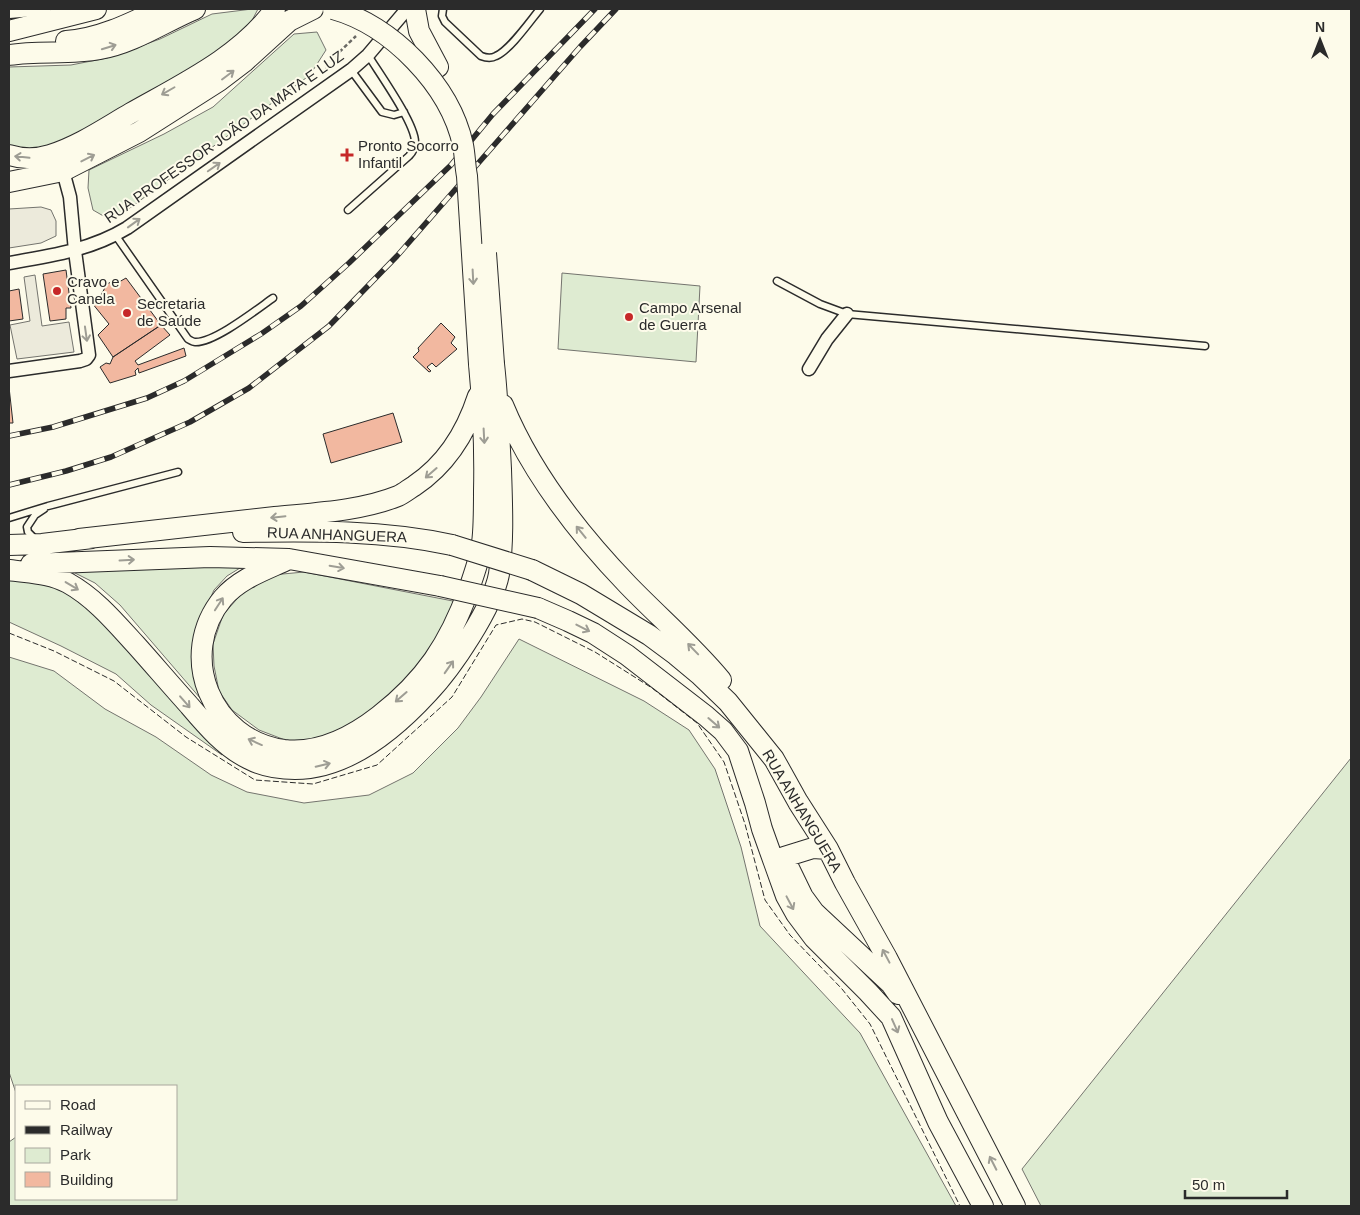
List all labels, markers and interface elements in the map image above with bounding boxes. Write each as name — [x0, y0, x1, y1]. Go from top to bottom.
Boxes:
north arrow — [1295, 15, 1345, 65]
text: N — [1315, 19, 1325, 35]
one-way arrow — [101, 41, 117, 51]
street label: RUA PROFESSOR JOÃO DA MATA E LUZ — [101, 47, 346, 226]
one-way arrow — [221, 69, 234, 80]
one-way arrow — [162, 87, 176, 97]
place label: Pronto Socorro Infantil — [358, 137, 459, 171]
marker: Pronto Socorro Infantil — [340, 148, 354, 162]
one-way arrow — [15, 152, 31, 162]
one-way arrow — [80, 153, 95, 162]
one-way arrow — [206, 162, 220, 172]
one-way arrow — [127, 218, 140, 229]
one-way arrow — [469, 268, 478, 284]
place label: Cravo e Canela — [67, 273, 120, 307]
marker: Cravo e Canela — [51, 285, 63, 297]
place label: Secretaria de Saúde — [137, 295, 206, 329]
place label: Campo Arsenal de Guerra — [639, 299, 742, 333]
marker: Secretaria de Saúde — [121, 307, 133, 319]
marker: Campo Arsenal de Guerra — [623, 311, 635, 323]
one-way arrow — [82, 326, 92, 342]
one-way arrow — [480, 427, 489, 443]
one-way arrow — [425, 467, 438, 479]
one-way arrow — [271, 512, 287, 522]
street label: RUA ANHANGUERA — [267, 524, 407, 545]
one-way arrow — [576, 525, 587, 538]
one-way arrow — [119, 556, 135, 565]
one-way arrow — [329, 563, 345, 573]
one-way arrow — [65, 581, 79, 591]
one-way arrow — [214, 598, 224, 612]
one-way arrow — [575, 623, 590, 633]
one-way arrow — [687, 643, 699, 655]
one-way arrow — [444, 661, 454, 675]
one-way arrow — [394, 691, 407, 703]
one-way arrow — [180, 695, 191, 708]
one-way arrow — [707, 718, 720, 729]
one-way arrow — [248, 736, 263, 746]
street label: RUA ANHANGUERA — [759, 746, 846, 875]
one-way arrow — [315, 760, 331, 769]
one-way arrow — [785, 895, 795, 910]
one-way arrow — [881, 949, 891, 964]
one-way arrow — [890, 1018, 900, 1033]
legend — [15, 1085, 178, 1200]
text: Road — [60, 1096, 96, 1113]
text: Railway — [60, 1121, 113, 1138]
text: Park — [60, 1146, 91, 1163]
one-way arrow — [988, 1156, 997, 1171]
scale bar — [1185, 1168, 1288, 1200]
text: Building — [60, 1171, 113, 1188]
text: 50 m — [1192, 1176, 1225, 1193]

